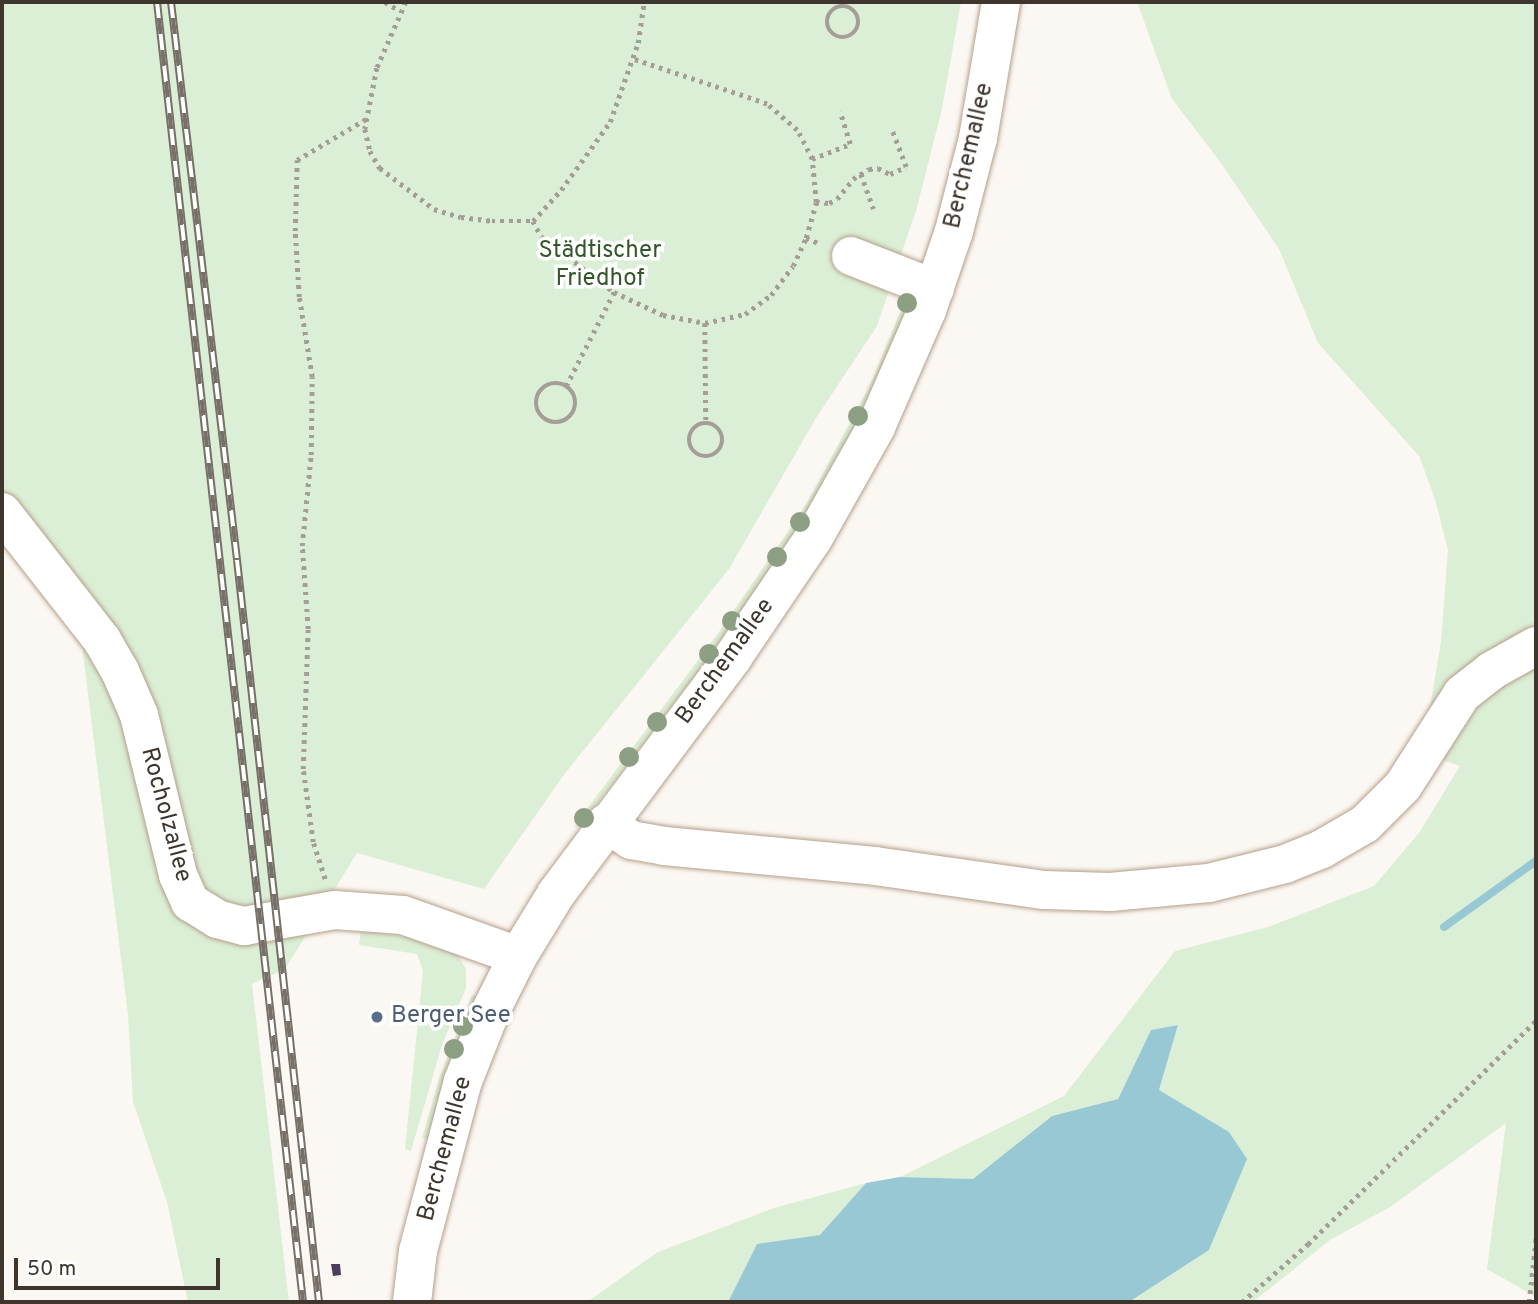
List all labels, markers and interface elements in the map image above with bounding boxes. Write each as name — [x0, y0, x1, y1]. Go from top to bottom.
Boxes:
street label: Berchemallee — [939, 80, 1001, 232]
park label: Städtischer Friedhof — [538, 238, 662, 294]
street label: Berchemallee — [671, 593, 781, 731]
street label: Rocholzallee — [133, 744, 197, 886]
place label: Berger See — [391, 1003, 511, 1031]
marker: Berger See — [369, 1009, 385, 1025]
street label: Berchemallee — [413, 1073, 479, 1225]
scale bar — [18, 1244, 224, 1288]
text: 50 m — [27, 1256, 76, 1283]

